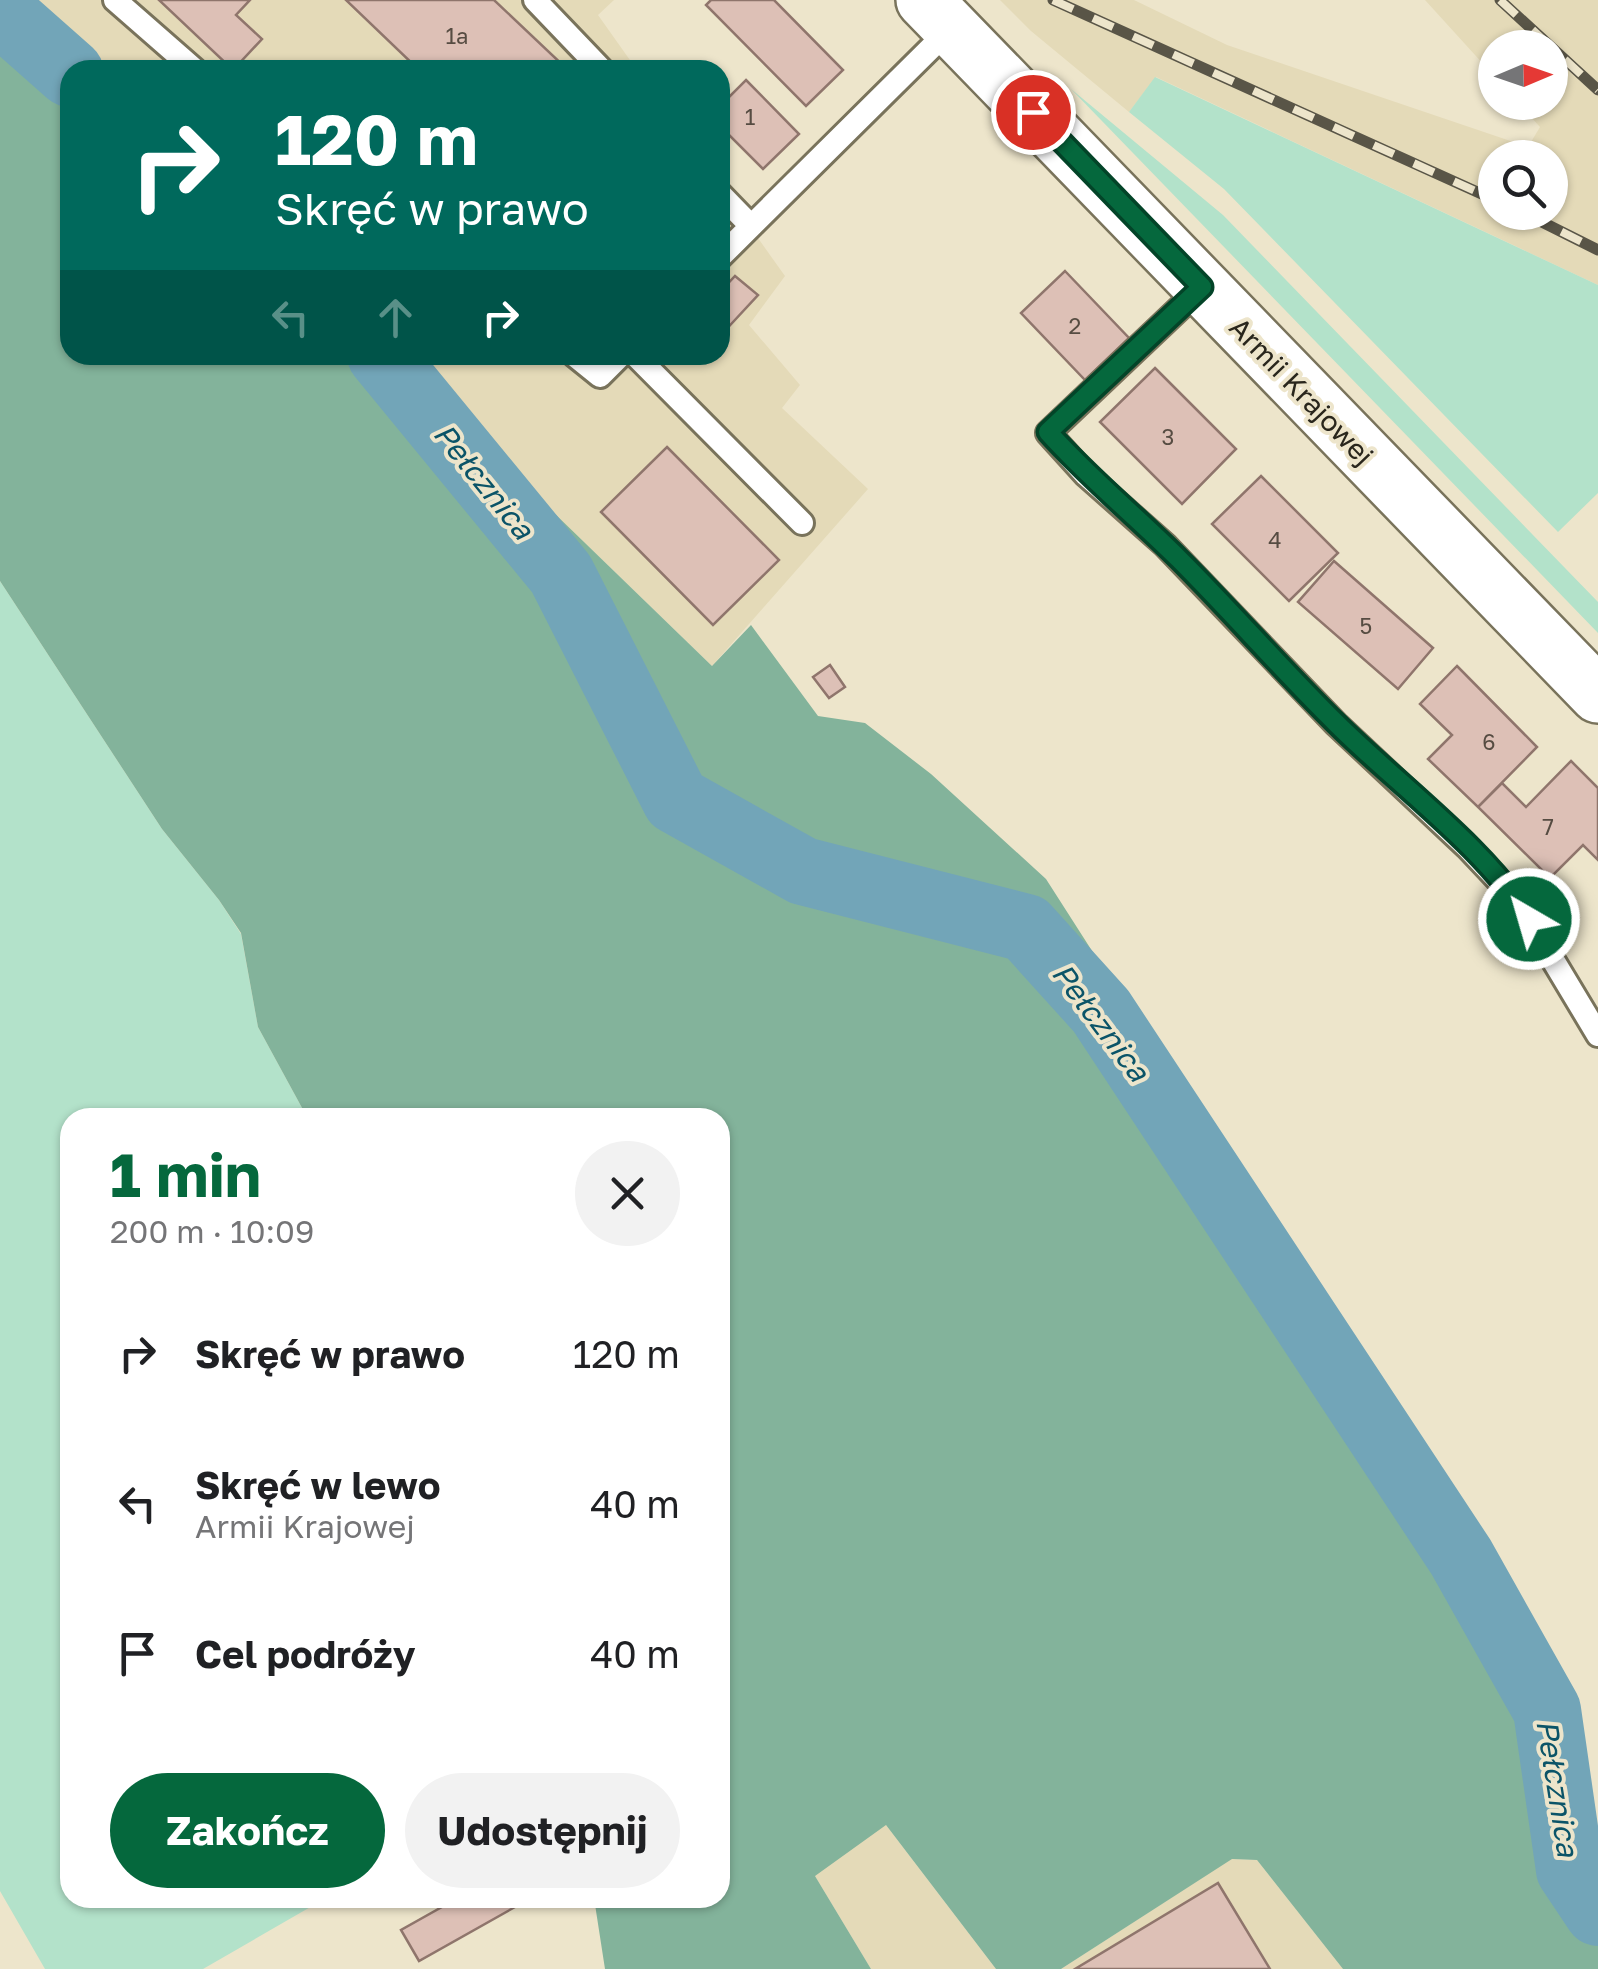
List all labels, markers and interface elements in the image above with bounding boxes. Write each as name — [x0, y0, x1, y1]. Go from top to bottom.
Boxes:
house number: 1a — [445, 22, 469, 49]
north arrow — [1478, 30, 1568, 120]
map controls — [1478, 30, 1568, 230]
pin — [991, 70, 1076, 155]
icon: arrive — [1006, 85, 1061, 140]
text: 120 m — [275, 96, 478, 180]
icon: right — [110, 100, 240, 230]
house number: 1 — [745, 103, 756, 130]
button: search — [1478, 140, 1568, 230]
text: Skręć w prawo — [275, 181, 589, 235]
icon: left — [263, 290, 318, 345]
icon: ahead — [368, 290, 423, 345]
icon: right — [473, 290, 528, 345]
street label: Armii Krajowej — [1223, 310, 1381, 472]
house number: 2 — [1069, 312, 1081, 339]
water label: Pełcznica — [426, 416, 542, 547]
house number: 3 — [1162, 423, 1174, 450]
house number: 4 — [1268, 526, 1282, 553]
house number: 5 — [1360, 612, 1372, 639]
house number: 6 — [1482, 728, 1496, 755]
house number: 7 — [1542, 813, 1554, 840]
position arrow — [1477, 867, 1581, 971]
water label: Pełcznica — [1045, 956, 1158, 1089]
text: 1 min — [110, 1138, 261, 1210]
button: close — [575, 1141, 680, 1246]
text: 200 m · 10:09 — [110, 1212, 314, 1250]
icon: right — [110, 1326, 165, 1381]
text: Skręć w prawo — [195, 1331, 465, 1376]
text: 120 m — [573, 1331, 680, 1376]
text: Skręć w lewo — [195, 1462, 440, 1507]
icon: left — [110, 1476, 165, 1531]
text: 40 m — [590, 1481, 680, 1526]
text: Armii Krajowej — [195, 1507, 415, 1545]
icon: arrive — [110, 1626, 165, 1681]
text: Cel podróży — [195, 1631, 416, 1676]
text: 40 m — [590, 1631, 680, 1676]
water label: Pełcznica — [1529, 1717, 1587, 1860]
button: Zakończ — [110, 1773, 385, 1888]
button: Udostępnij — [405, 1773, 680, 1888]

